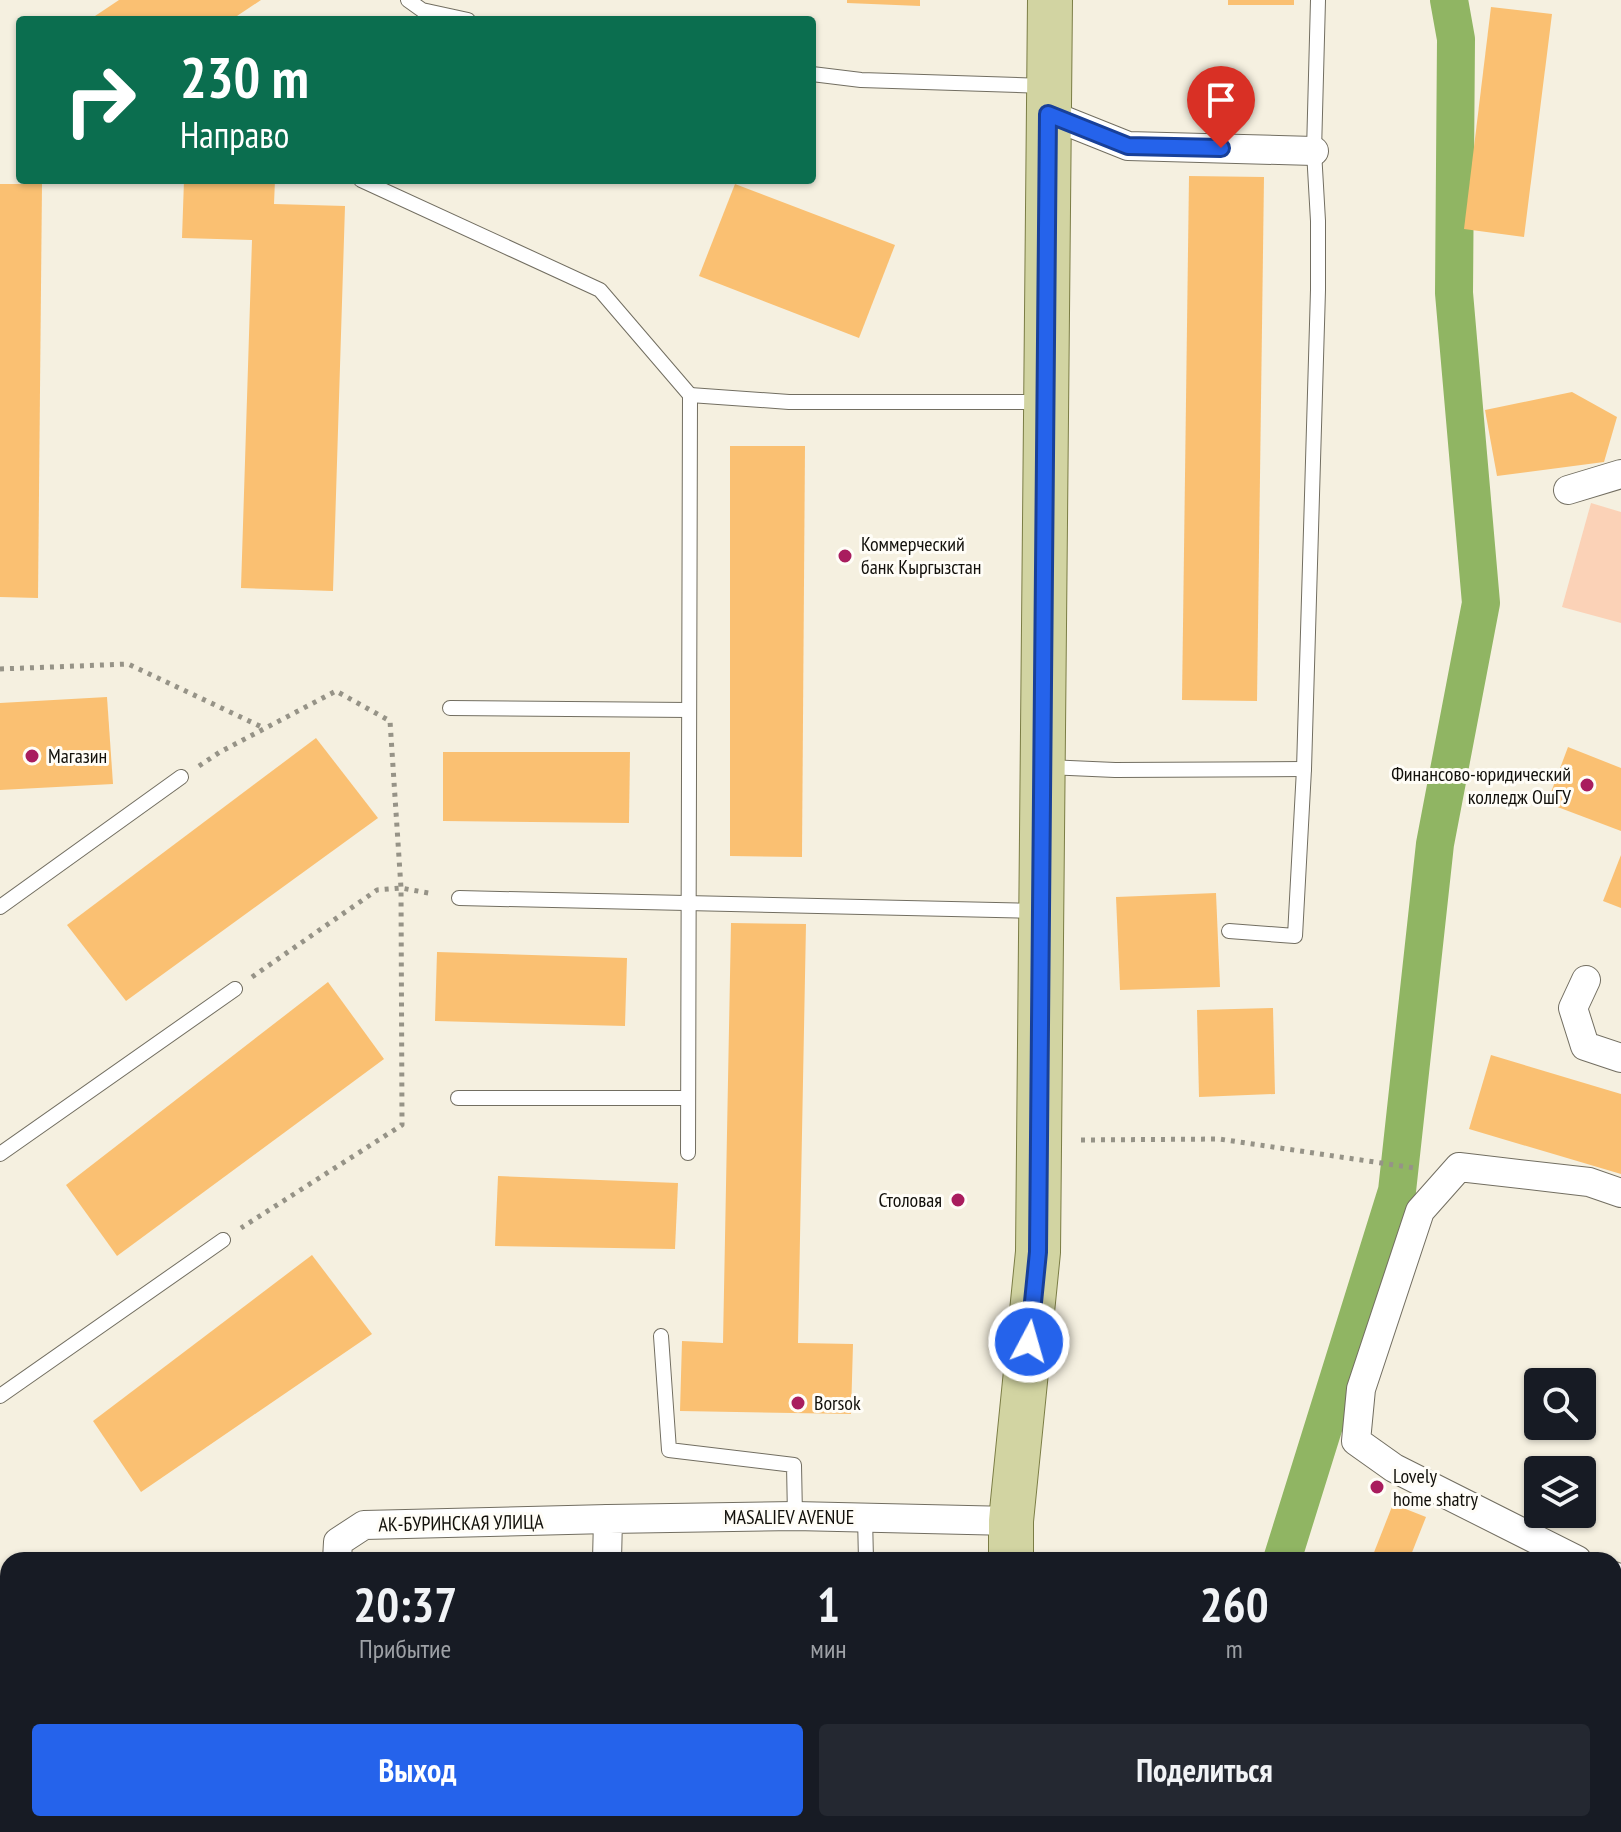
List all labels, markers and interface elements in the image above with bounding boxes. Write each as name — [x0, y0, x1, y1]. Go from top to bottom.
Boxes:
text: 230 m — [180, 41, 309, 113]
icon: right — [48, 48, 152, 152]
pin — [1187, 66, 1255, 148]
icon: arrive — [1199, 78, 1243, 122]
text: Направо — [180, 111, 289, 158]
place label: Коммерческий банк Кыргызстан — [861, 531, 981, 580]
marker: Коммерческий банк Кыргызстан — [836, 547, 854, 565]
place label: Магазин — [48, 743, 107, 769]
marker: Магазин — [23, 747, 41, 765]
place label: Финансово-юридический колледж ОшГУ — [1391, 761, 1571, 810]
marker: Финансово-юридический колледж ОшГУ — [1578, 776, 1596, 794]
place label: Столовая — [878, 1187, 942, 1213]
marker: Столовая — [949, 1191, 967, 1209]
position arrow — [987, 1300, 1071, 1384]
map controls — [1524, 1368, 1596, 1528]
button: search — [1524, 1368, 1596, 1440]
place label: Borsok — [814, 1390, 861, 1416]
marker: Borsok — [789, 1394, 807, 1412]
button: layers — [1524, 1456, 1596, 1528]
place label: Lovely home shatry — [1393, 1463, 1479, 1512]
marker: Lovely home shatry — [1368, 1478, 1386, 1496]
street label: MASALIEV AVENUE — [724, 1504, 854, 1530]
street label: АК-БУРИНСКАЯ УЛИЦА — [378, 1509, 544, 1537]
text: 20:37 — [353, 1573, 457, 1635]
text: 1 — [817, 1573, 840, 1635]
text: 260 — [1200, 1573, 1269, 1635]
text: Прибытие — [359, 1632, 451, 1665]
text: мин — [810, 1632, 847, 1665]
text: m — [1226, 1632, 1243, 1665]
button: Выход — [32, 1724, 803, 1816]
button: Поделиться — [819, 1724, 1590, 1816]

